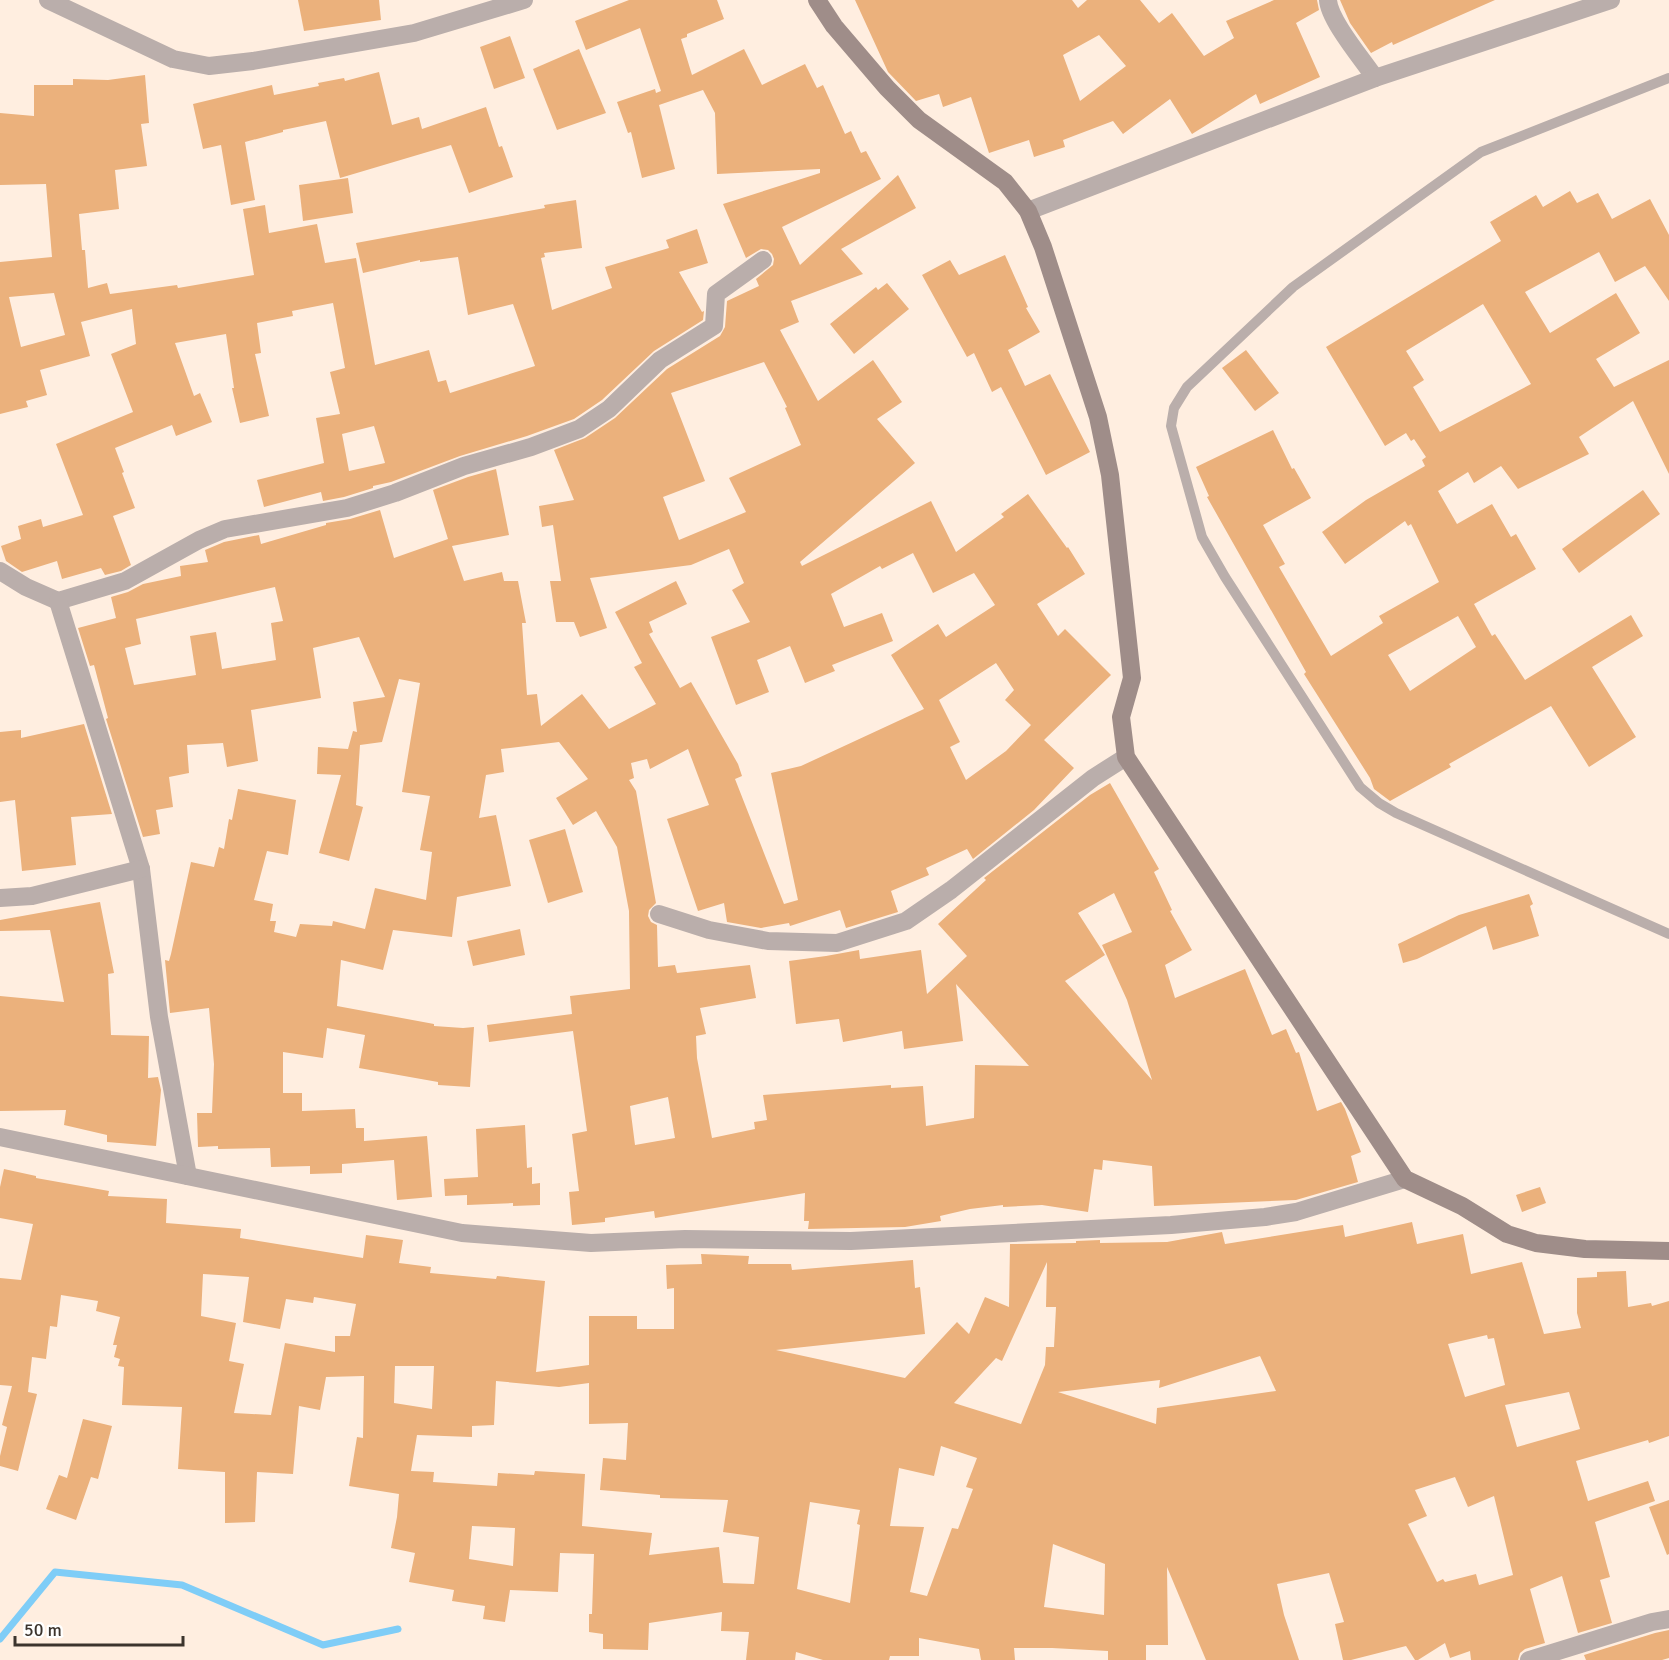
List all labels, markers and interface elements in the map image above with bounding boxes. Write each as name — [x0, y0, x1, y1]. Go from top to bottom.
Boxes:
scale bar — [15, 1609, 183, 1647]
text: 50 m — [24, 1619, 62, 1641]

